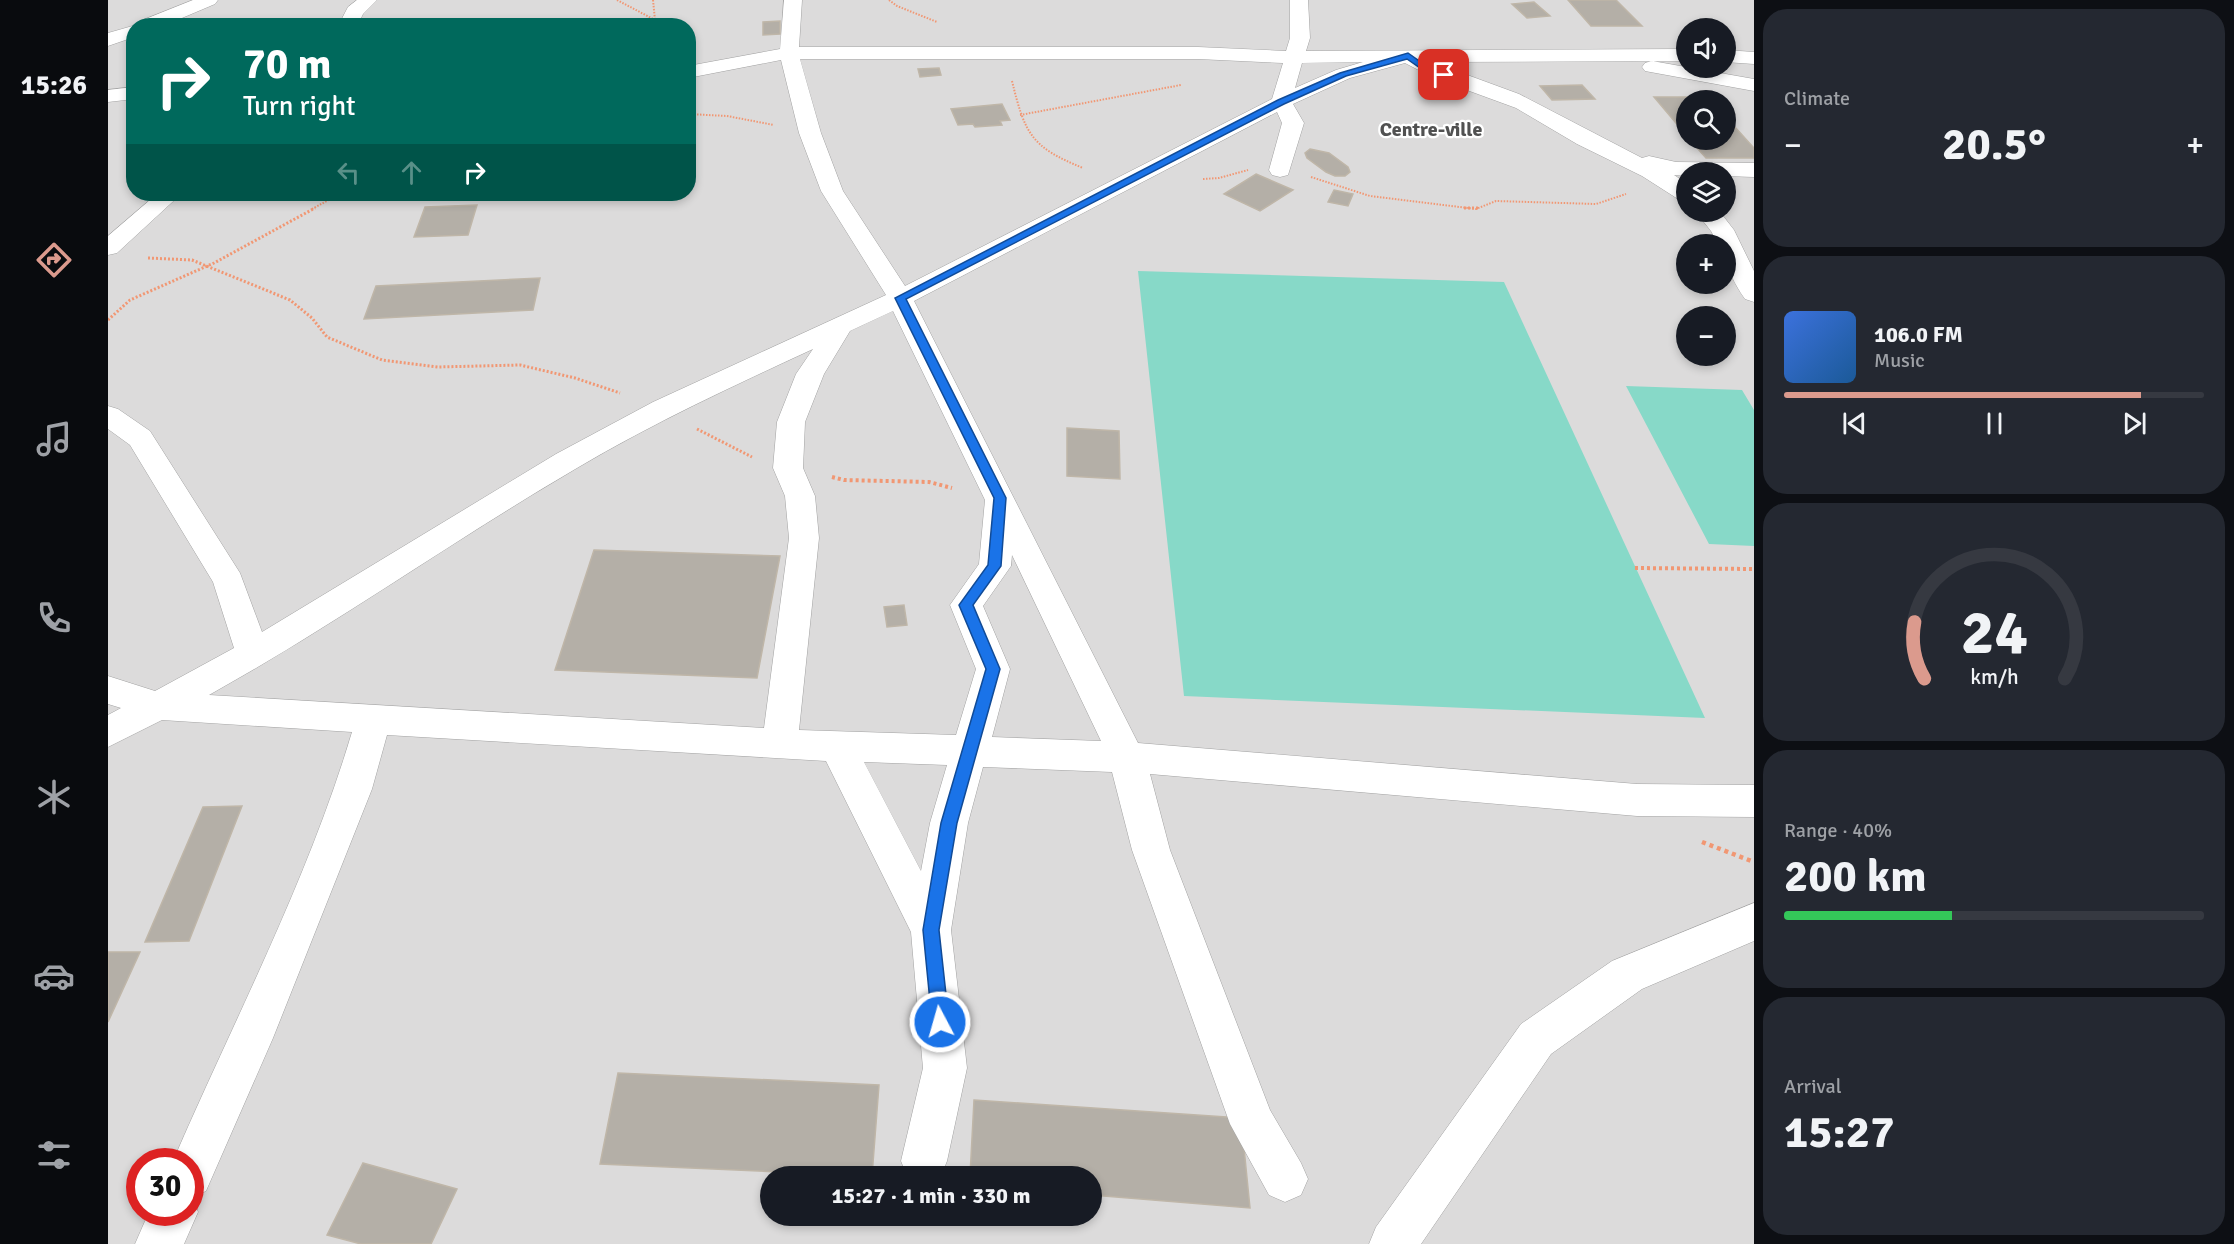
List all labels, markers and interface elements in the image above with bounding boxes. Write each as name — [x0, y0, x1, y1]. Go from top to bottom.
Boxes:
map controls — [1676, 18, 1736, 366]
button: sound — [1676, 18, 1736, 78]
text: 70 m — [243, 39, 332, 90]
icon: right — [144, 42, 222, 120]
pin — [1418, 49, 1469, 100]
icon: arrive — [1427, 58, 1460, 91]
text: 15:26 — [21, 69, 87, 102]
text: Climate — [1784, 86, 1850, 111]
text: Turn right — [243, 90, 356, 123]
button: search — [1676, 90, 1736, 150]
district label: Centre-ville — [1380, 117, 1482, 142]
text: 20.5° — [1942, 117, 2046, 172]
text: − — [1784, 125, 1802, 166]
text: + — [2186, 125, 2204, 166]
icon: left — [332, 156, 365, 189]
icon: ahead — [395, 156, 428, 189]
icon: right — [458, 156, 491, 189]
button: layers — [1676, 162, 1736, 222]
button: + — [1676, 234, 1736, 294]
icon: directions — [33, 239, 75, 281]
button: − — [1676, 306, 1736, 366]
text: 106.0 FM — [1874, 321, 1963, 348]
text: Music — [1874, 348, 1925, 373]
icon: previous — [1838, 407, 1871, 440]
icon: pause — [1978, 407, 2011, 440]
icon: next — [2118, 407, 2151, 440]
icon: music — [33, 418, 75, 460]
text: 24 — [1960, 594, 2028, 671]
icon: phone — [33, 597, 75, 639]
text: km/h — [1970, 664, 2018, 690]
icon: climate — [33, 776, 75, 818]
text: Range · 40% — [1784, 818, 1892, 843]
text: 200 km — [1784, 849, 1927, 904]
icon: car — [33, 955, 75, 997]
position arrow — [908, 990, 972, 1054]
text: Arrival — [1784, 1074, 1842, 1099]
text: 15:27 — [1784, 1105, 1894, 1160]
icon: filters — [33, 1134, 75, 1176]
speed limit sign: 30 — [126, 1148, 204, 1226]
text: 15:27 · 1 min · 330 m — [831, 1182, 1031, 1209]

